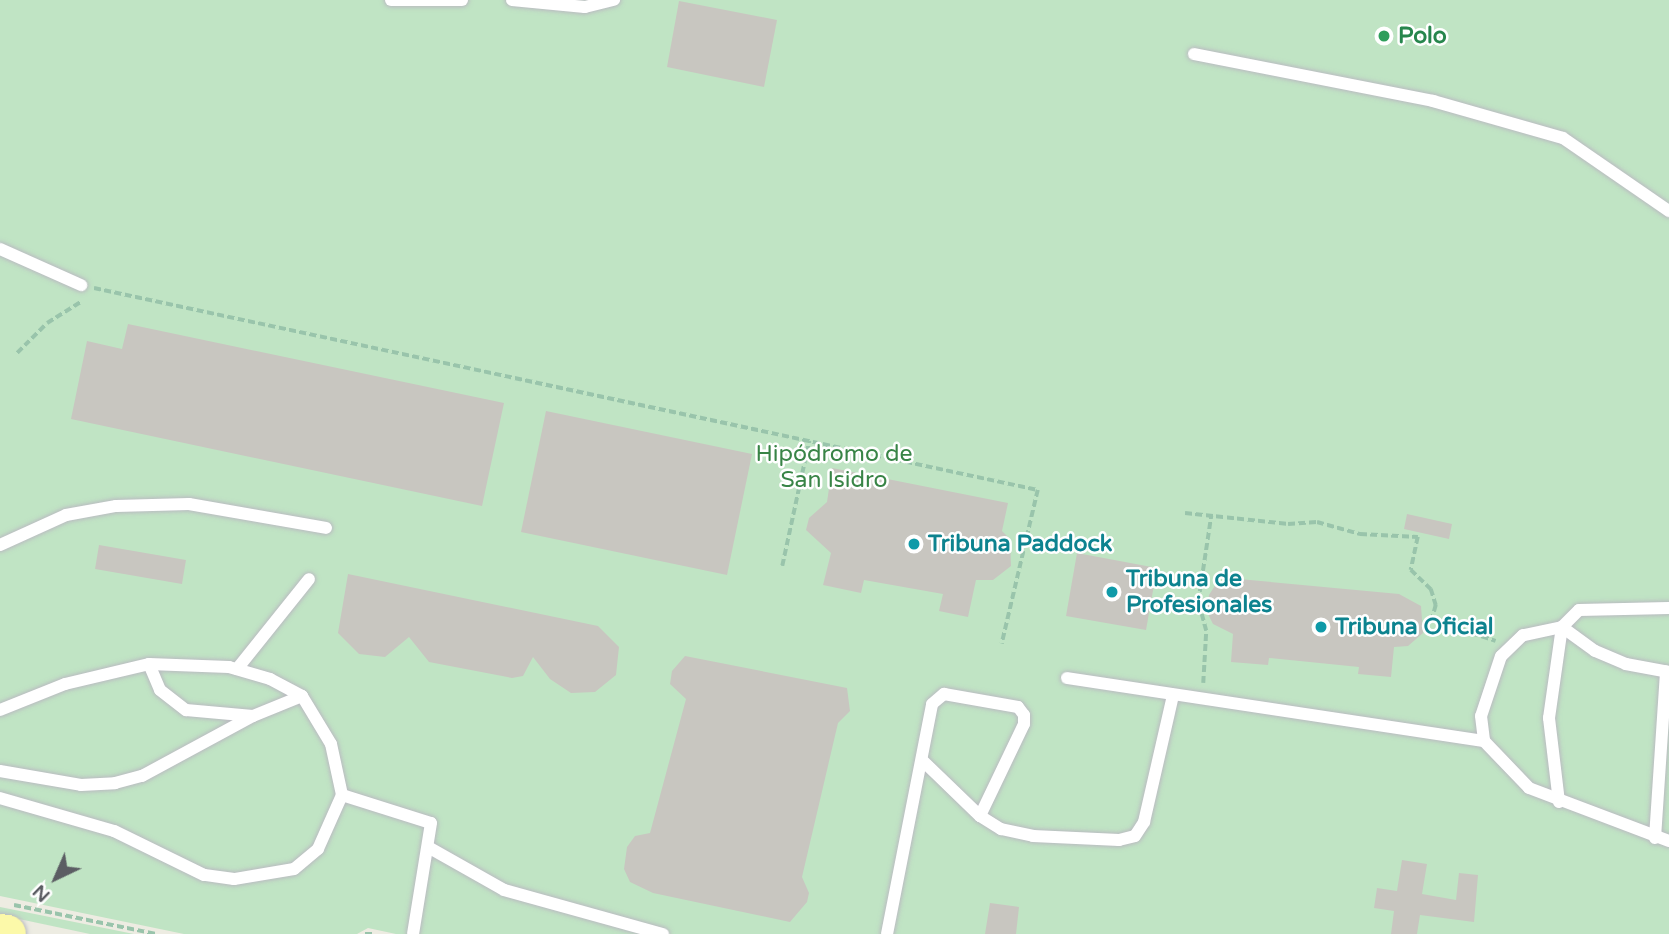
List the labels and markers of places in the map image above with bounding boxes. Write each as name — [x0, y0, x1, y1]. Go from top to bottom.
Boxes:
place label: Polo — [1398, 22, 1447, 50]
marker: Polo — [1376, 28, 1392, 44]
place label: Tribuna Paddock — [928, 530, 1112, 558]
marker: Tribuna Paddock — [906, 536, 922, 552]
place label: Tribuna de Profesionales — [1126, 565, 1272, 619]
marker: Tribuna de Profesionales — [1104, 584, 1120, 600]
place label: Tribuna Oficial — [1335, 613, 1494, 641]
marker: Tribuna Oficial — [1313, 619, 1329, 635]

